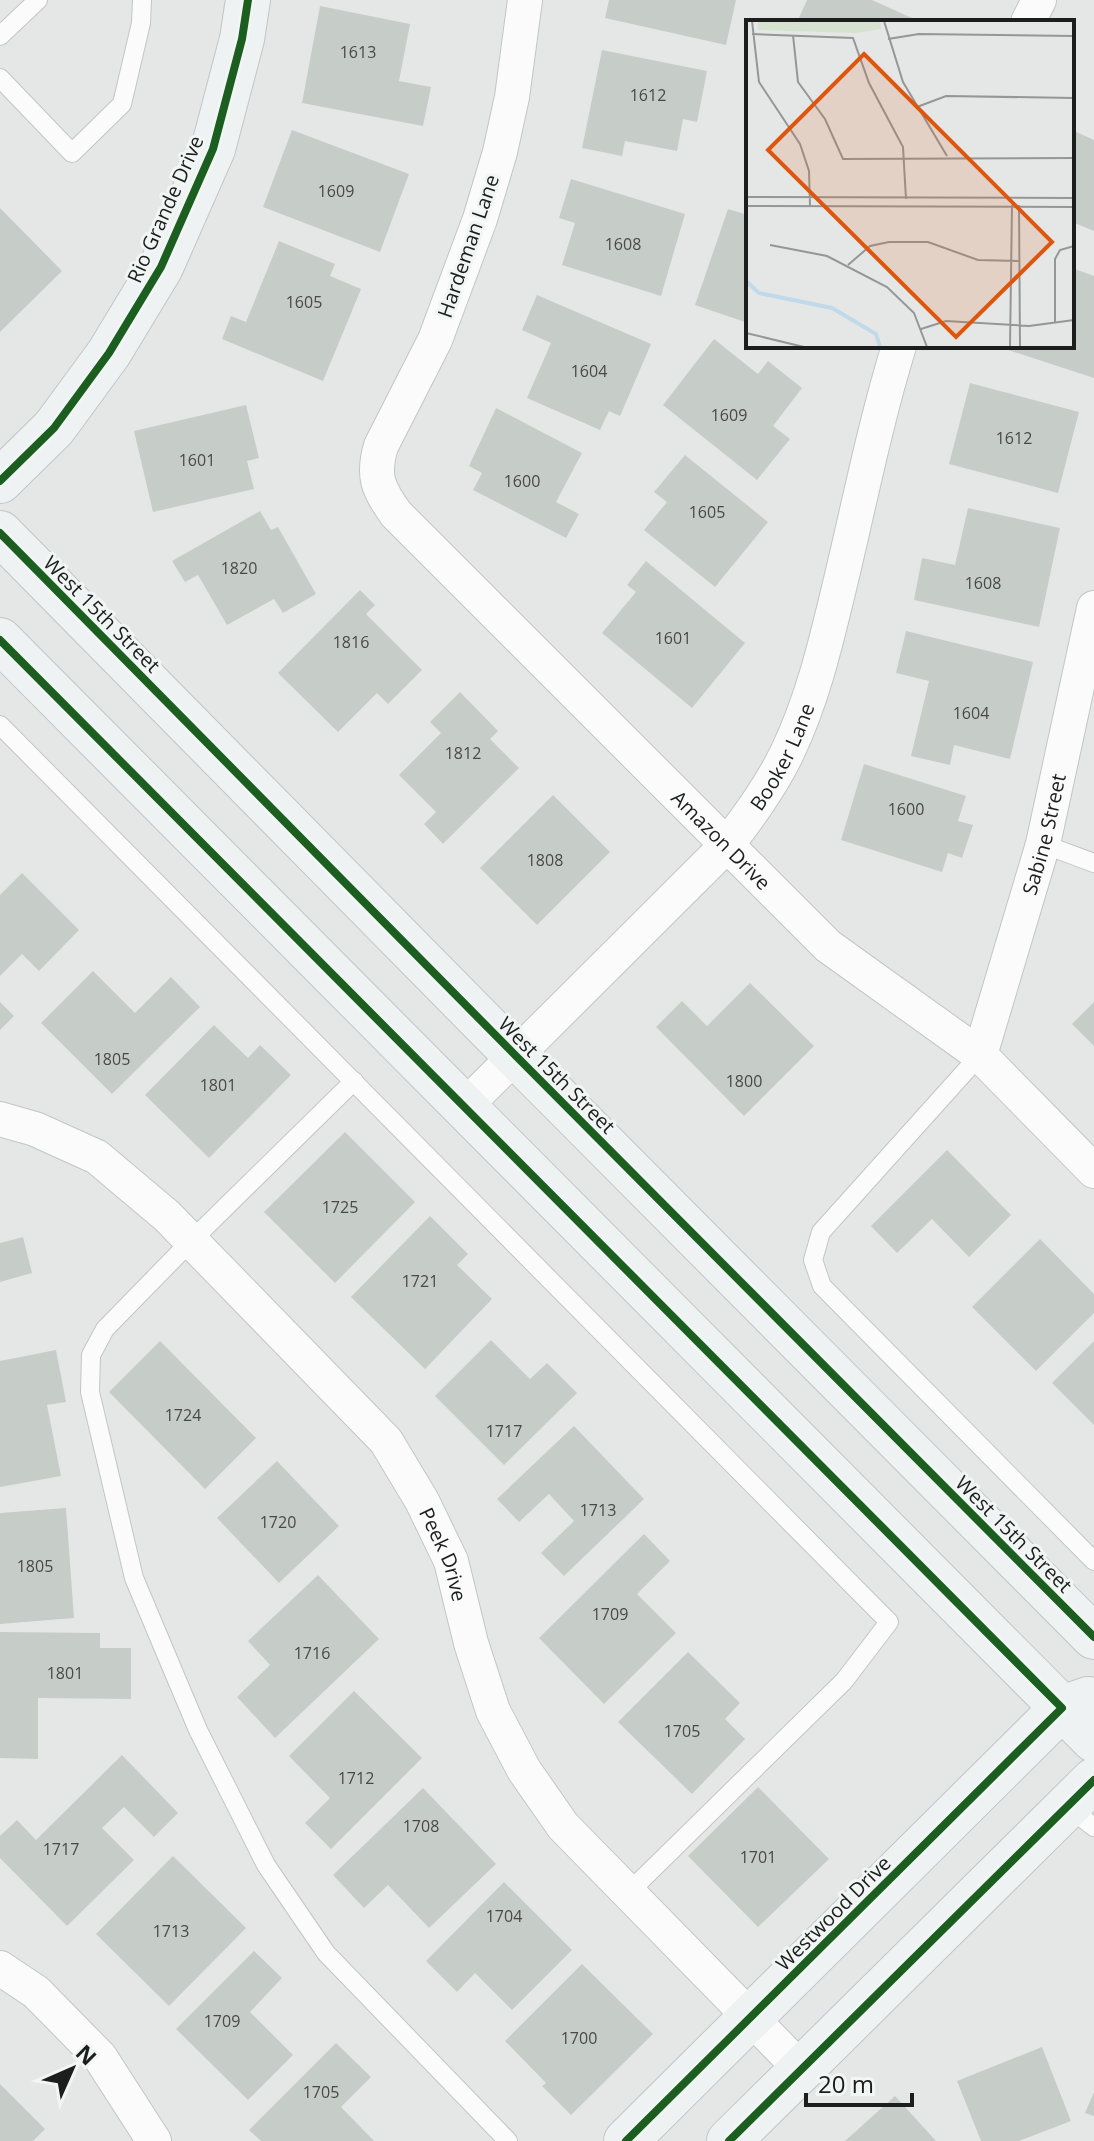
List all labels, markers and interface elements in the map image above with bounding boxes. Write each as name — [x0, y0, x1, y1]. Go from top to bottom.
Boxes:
inset map — [746, 20, 1074, 348]
house number: 1613 — [340, 41, 376, 63]
house number: 1612 — [630, 84, 666, 106]
street label: Rio Grande Drive — [120, 131, 210, 287]
street label: Hardeman Lane — [431, 171, 505, 321]
house number: 1609 — [318, 180, 354, 202]
house number: 1608 — [605, 233, 641, 255]
house number: 1605 — [286, 291, 322, 313]
house number: 1604 — [571, 360, 607, 382]
house number: 1609 — [711, 404, 747, 426]
house number: 1612 — [996, 427, 1032, 449]
house number: 1601 — [179, 449, 215, 471]
house number: 1600 — [504, 470, 540, 492]
house number: 1605 — [689, 501, 725, 523]
street label: West 15th Street — [38, 550, 166, 678]
house number: 1820 — [221, 557, 257, 579]
house number: 1608 — [965, 572, 1001, 594]
house number: 1601 — [655, 627, 691, 649]
house number: 1816 — [333, 631, 369, 653]
street label: Booker Lane — [743, 699, 820, 815]
house number: 1604 — [953, 702, 989, 724]
house number: 1812 — [445, 742, 481, 764]
street label: Sabine Street — [1015, 771, 1071, 898]
street label: Amazon Drive — [666, 784, 777, 895]
house number: 1600 — [888, 798, 924, 820]
house number: 1808 — [527, 849, 563, 871]
street label: West 15th Street — [493, 1011, 621, 1139]
house number: 1805 — [94, 1048, 130, 1070]
house number: 1800 — [726, 1070, 762, 1092]
house number: 1801 — [200, 1074, 236, 1096]
house number: 1725 — [322, 1196, 358, 1218]
house number: 1721 — [402, 1270, 438, 1292]
house number: 1724 — [165, 1404, 201, 1426]
house number: 1717 — [486, 1420, 522, 1442]
street label: West 15th Street — [950, 1470, 1078, 1598]
house number: 1713 — [580, 1499, 616, 1521]
street label: Peek Drive — [414, 1503, 474, 1604]
house number: 1720 — [260, 1511, 296, 1533]
house number: 1805 — [17, 1555, 53, 1577]
house number: 1709 — [592, 1603, 628, 1625]
house number: 1716 — [294, 1642, 330, 1664]
house number: 1801 — [47, 1662, 83, 1684]
house number: 1705 — [664, 1720, 700, 1742]
house number: 1712 — [338, 1767, 374, 1789]
house number: 1708 — [403, 1815, 439, 1837]
house number: 1717 — [43, 1838, 79, 1860]
house number: 1701 — [740, 1846, 776, 1868]
street label: Westwood Drive — [770, 1850, 896, 1976]
house number: 1704 — [486, 1905, 522, 1927]
house number: 1713 — [153, 1920, 189, 1942]
house number: 1709 — [204, 2010, 240, 2032]
house number: 1700 — [561, 2027, 597, 2049]
north arrow — [32, 2029, 112, 2109]
text: N — [70, 2037, 104, 2071]
scale bar — [806, 2057, 912, 2107]
text: 20 m — [818, 2067, 874, 2100]
house number: 1705 — [303, 2081, 339, 2103]

